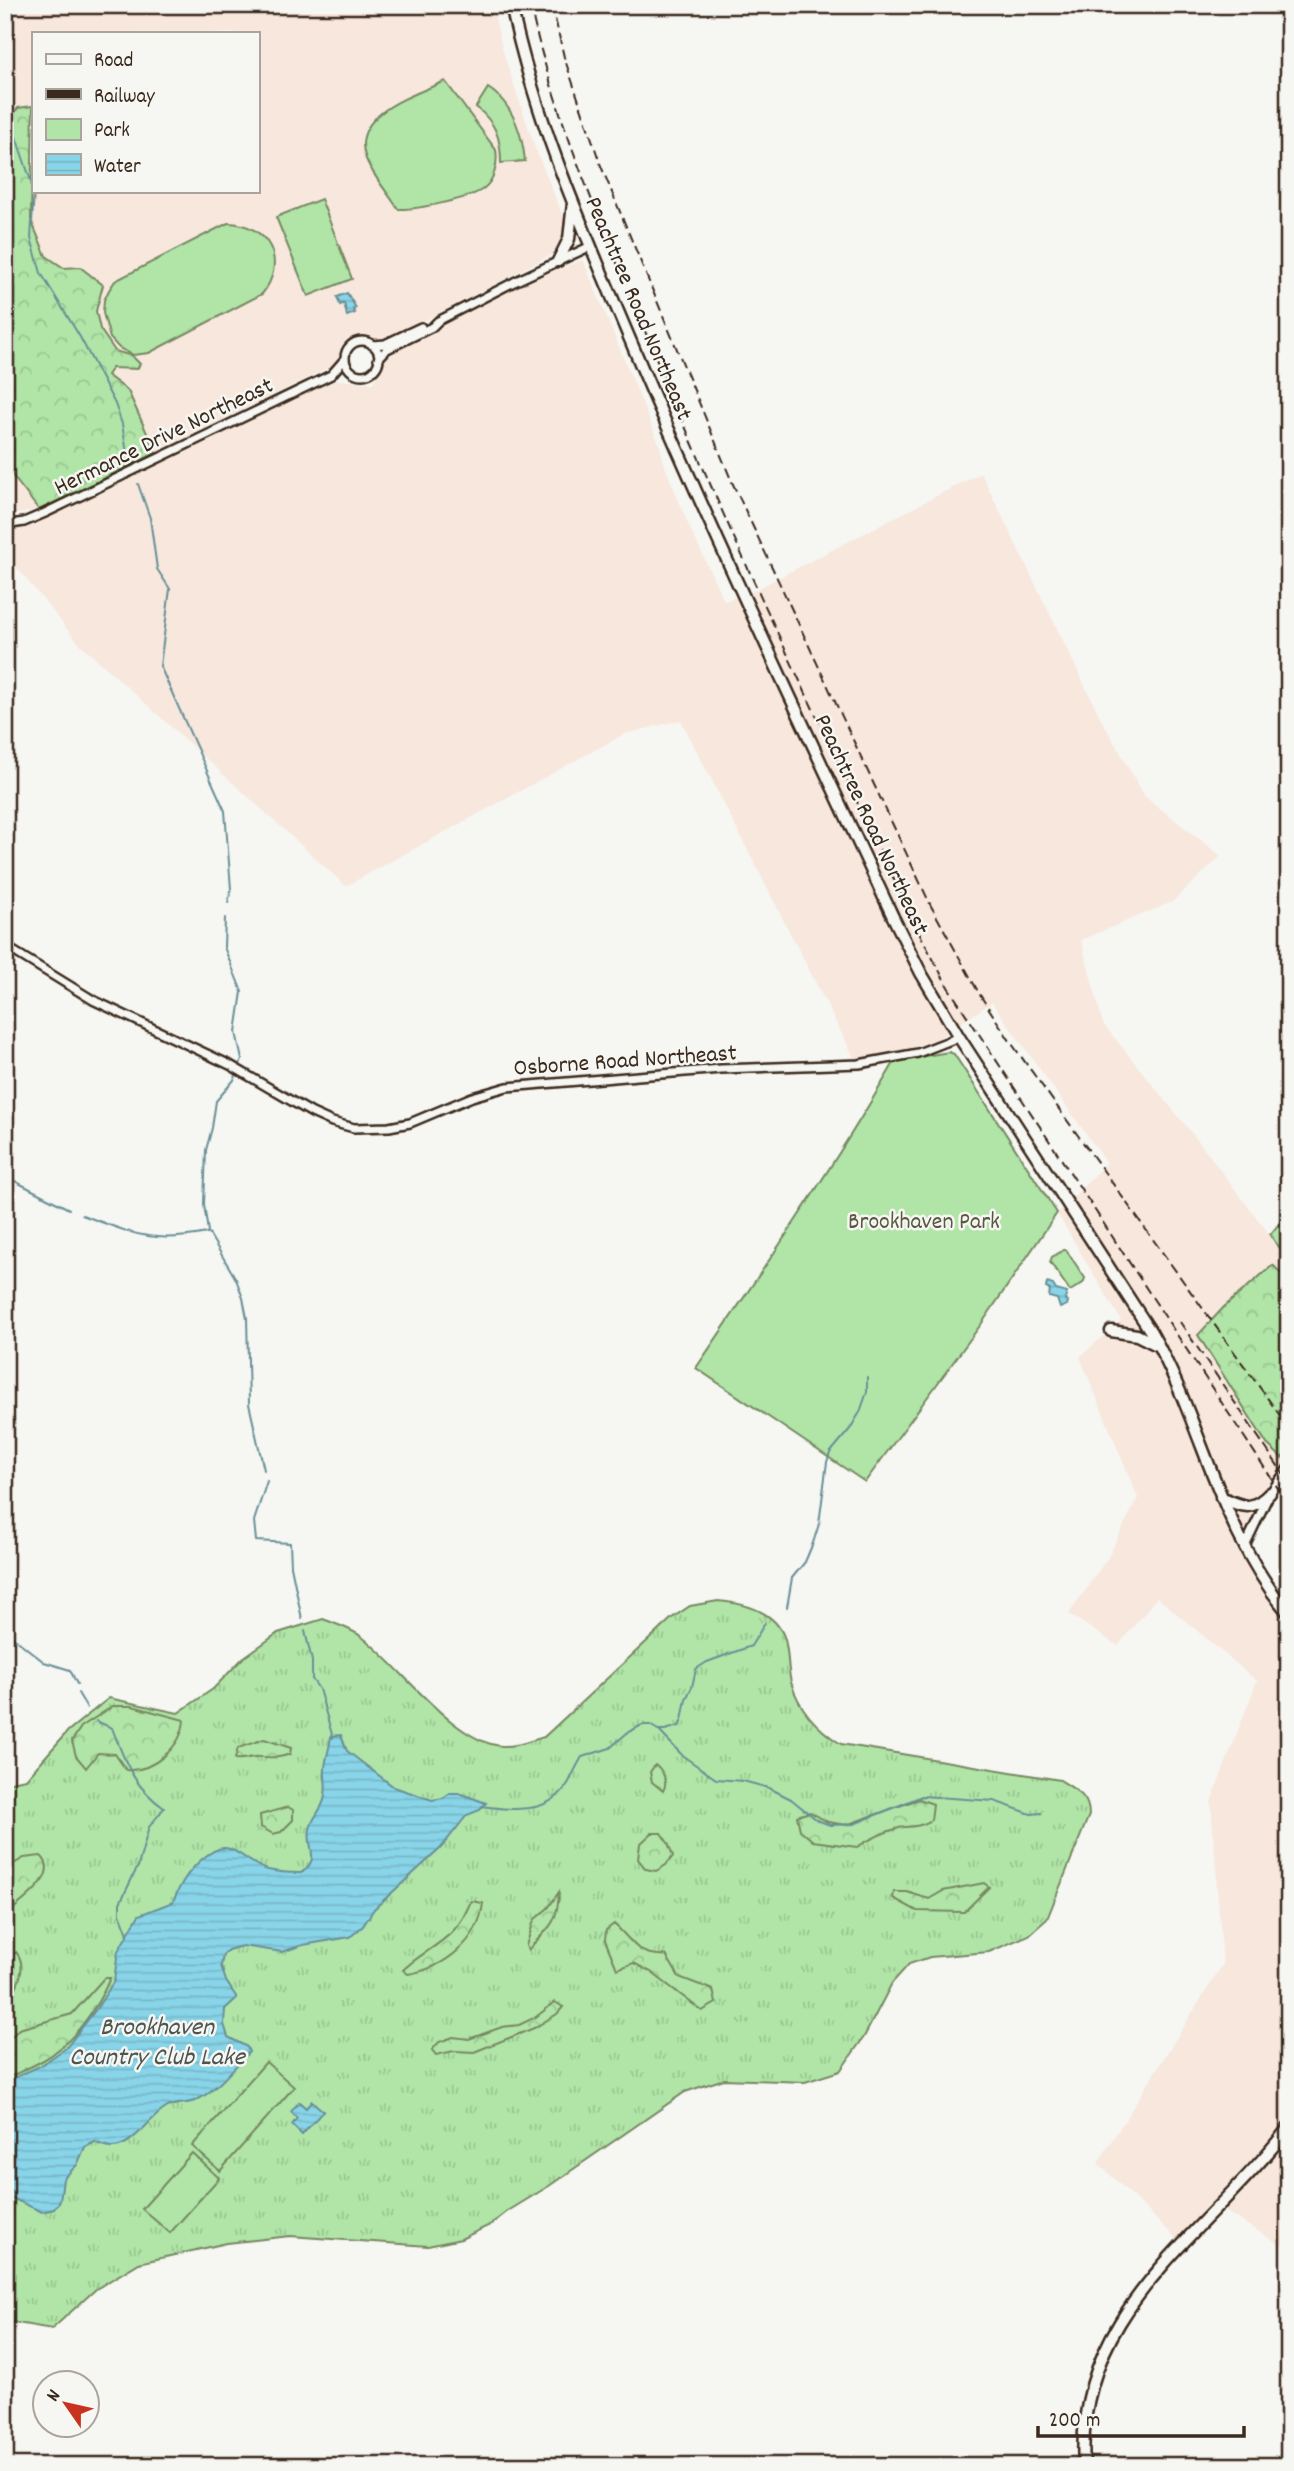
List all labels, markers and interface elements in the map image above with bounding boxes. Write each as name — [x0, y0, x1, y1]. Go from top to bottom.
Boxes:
legend — [32, 32, 259, 192]
text: Road — [94, 47, 133, 77]
text: Railway — [94, 83, 155, 113]
text: Park — [94, 117, 130, 147]
text: Water — [94, 153, 141, 183]
street label: Peachtree Road Northeast — [575, 192, 700, 426]
street label: Hermance Drive Northeast — [49, 370, 280, 506]
street label: Peachtree Road Northeast — [804, 709, 936, 941]
street label: Osborne Road Northeast — [513, 1037, 738, 1087]
park label: Brookhaven Park — [848, 1206, 1000, 1240]
water label: Brookhaven Country Club Lake — [69, 2010, 246, 2077]
north arrow — [32, 2370, 102, 2440]
text: N — [41, 2385, 69, 2408]
scale bar — [1038, 2394, 1245, 2438]
text: 200 m — [1049, 2407, 1100, 2437]

